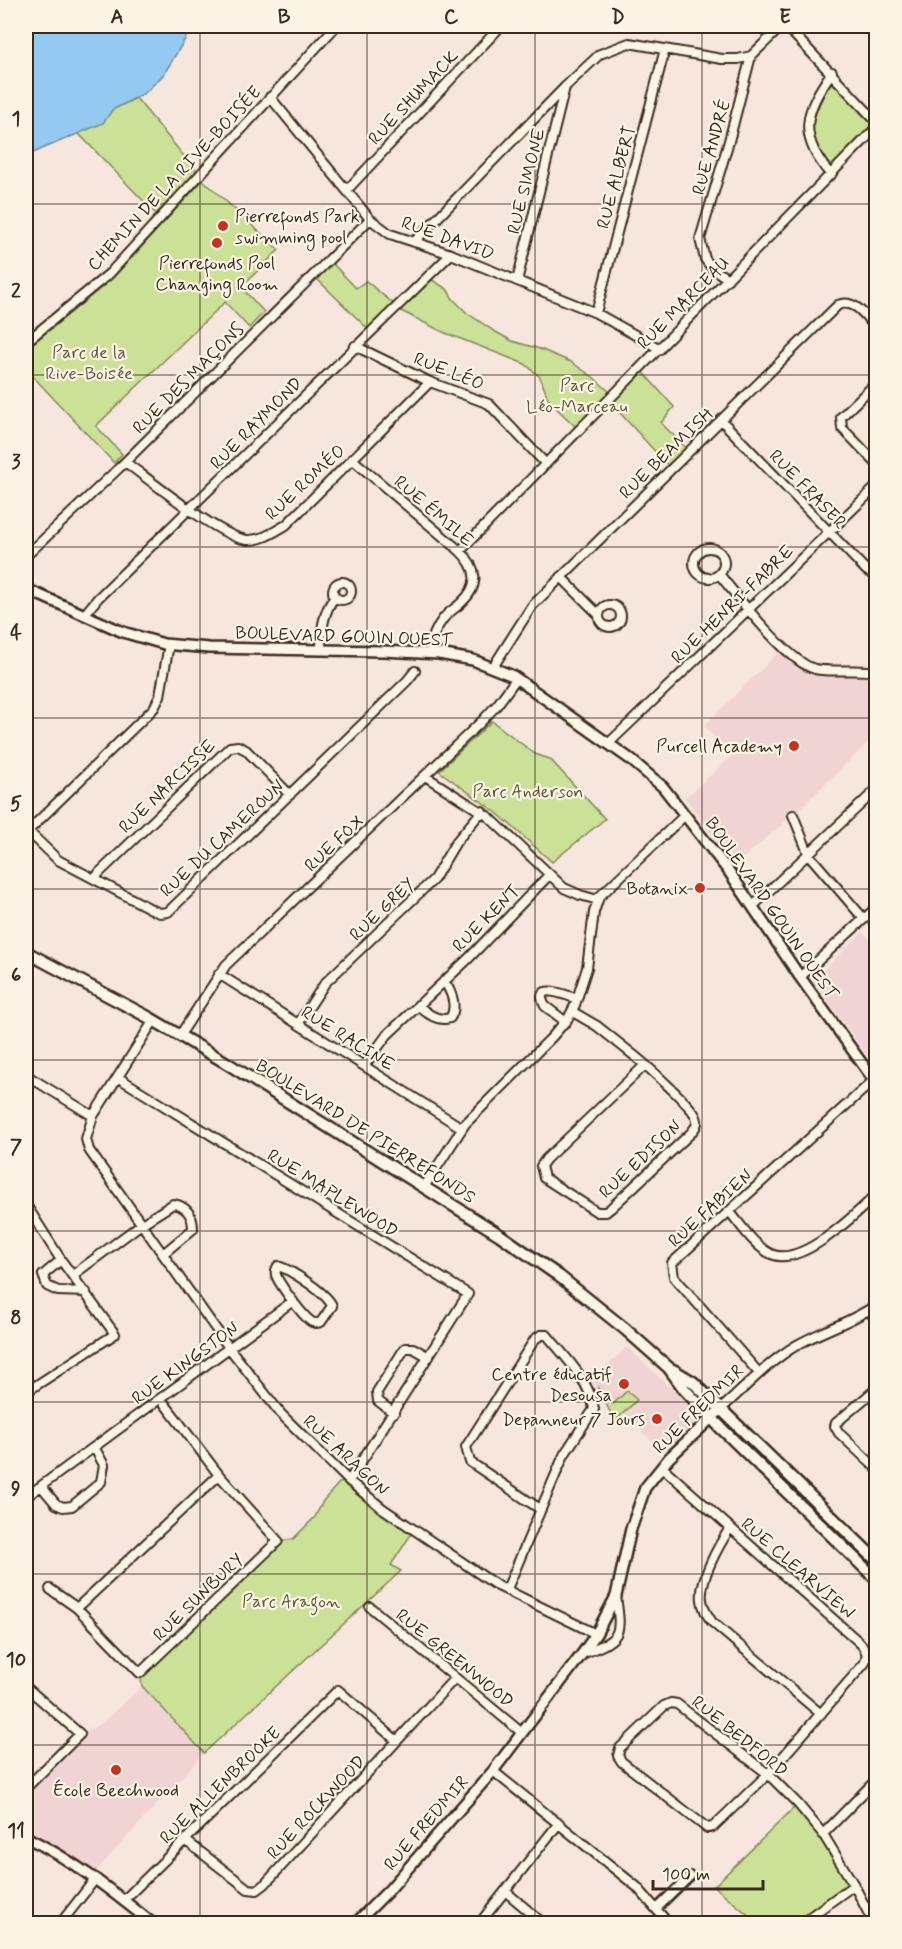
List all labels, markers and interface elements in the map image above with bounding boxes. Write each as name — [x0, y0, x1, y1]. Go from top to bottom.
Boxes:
text: A — [110, 4, 124, 31]
text: B — [278, 4, 291, 31]
text: C — [444, 4, 459, 31]
text: D — [611, 4, 625, 31]
text: E — [779, 4, 791, 31]
street label: RUE SHUMACK — [363, 45, 464, 151]
street label: CHEMIN DE LA RIVE-BOISÉE — [82, 81, 267, 276]
street label: RUE ANDRÉ — [687, 97, 737, 198]
text: 1 — [12, 106, 20, 133]
street label: RUE ALBERT — [592, 123, 642, 232]
street label: RUE SIMONE — [502, 125, 552, 237]
place label: Pierrefonds Park swimming pool — [235, 205, 360, 251]
street label: RUE DAVID — [398, 211, 497, 267]
marker: Pierrefonds Park swimming pool — [216, 219, 230, 233]
marker: Pierrefonds Pool Changing Room — [210, 236, 224, 250]
place label: Pierrefonds Pool Changing Room — [155, 252, 279, 298]
street label: RUE MARCEAU — [632, 252, 735, 355]
text: 2 — [11, 278, 21, 305]
street label: RUE DES MAÇONS — [128, 318, 250, 440]
park label: Parc de la Rive-Boisée — [45, 341, 133, 386]
street label: RUE LÉO — [410, 347, 487, 397]
street label: RUE RAYMOND — [205, 372, 308, 475]
park label: Parc Léo-Marceau — [526, 374, 628, 419]
street label: RUE BEAMISH — [614, 403, 719, 505]
street label: RUE ROMÉO — [260, 439, 351, 526]
street label: RUE FRASER — [763, 445, 851, 535]
text: 3 — [11, 449, 21, 476]
street label: RUE ÉMILE — [388, 471, 478, 553]
street label: RUE HENRI-FABRE — [666, 540, 799, 670]
text: 4 — [10, 620, 22, 647]
street label: BOULEVARD GOUIN OUEST — [235, 621, 454, 653]
street label: RUE NARCISSE — [114, 734, 222, 839]
place label: Purcell Academy — [656, 735, 782, 759]
marker: Purcell Academy — [787, 739, 801, 753]
street label: RUE DU CAMEROUN — [155, 775, 290, 903]
park label: Parc Anderson — [473, 780, 583, 804]
text: 5 — [10, 791, 22, 818]
street label: RUE FOX — [300, 810, 370, 878]
street label: BOULEVARD GOUIN OUEST — [699, 813, 844, 1005]
street label: RUE GREY — [345, 873, 421, 947]
place label: Botanix — [627, 877, 688, 901]
street label: RUE KENT — [448, 879, 526, 958]
marker: Botanix — [693, 881, 707, 895]
text: 6 — [11, 962, 21, 989]
street label: RUE RACINE — [296, 1000, 399, 1077]
street label: BOULEVARD DE PIERREFONDS — [251, 1054, 480, 1210]
street label: RUE EDISON — [594, 1115, 687, 1204]
text: 7 — [10, 1134, 22, 1161]
street label: RUE MAPLEWOOD — [262, 1144, 403, 1244]
street label: RUE FABIEN — [663, 1164, 758, 1253]
text: 8 — [10, 1305, 22, 1332]
street label: RUE KINGSTON — [127, 1317, 244, 1411]
street label: RUE FREDMIR — [648, 1360, 750, 1459]
place label: Centre éducatif Desousa — [491, 1363, 612, 1408]
marker: Centre éducatif Desousa — [617, 1377, 631, 1391]
place label: Depanneur 7 Jours — [502, 1408, 645, 1432]
street label: RUE ARAGON — [297, 1410, 394, 1502]
marker: Depanneur 7 Jours — [650, 1412, 664, 1426]
text: 9 — [11, 1476, 21, 1503]
street label: RUE CLEARVIEW — [735, 1513, 859, 1625]
street label: RUE SUNBURY — [148, 1548, 249, 1647]
park label: Parc Aragon — [242, 1590, 340, 1616]
street label: RUE GREENWOOD — [390, 1604, 518, 1714]
text: 10 — [6, 1647, 26, 1674]
street label: RUE BEDFORD — [686, 1690, 793, 1783]
street label: RUE ALLENBROOKE — [155, 1722, 286, 1850]
street label: RUE ROCKWOOD — [262, 1750, 371, 1865]
marker: École Beechwood — [109, 1763, 123, 1777]
street label: RUE FREDMIR — [379, 1771, 475, 1876]
place label: École Beechwood — [53, 1779, 179, 1803]
text: 11 — [7, 1818, 25, 1845]
scale bar — [653, 1853, 762, 1891]
text: 100 m — [662, 1863, 710, 1887]

